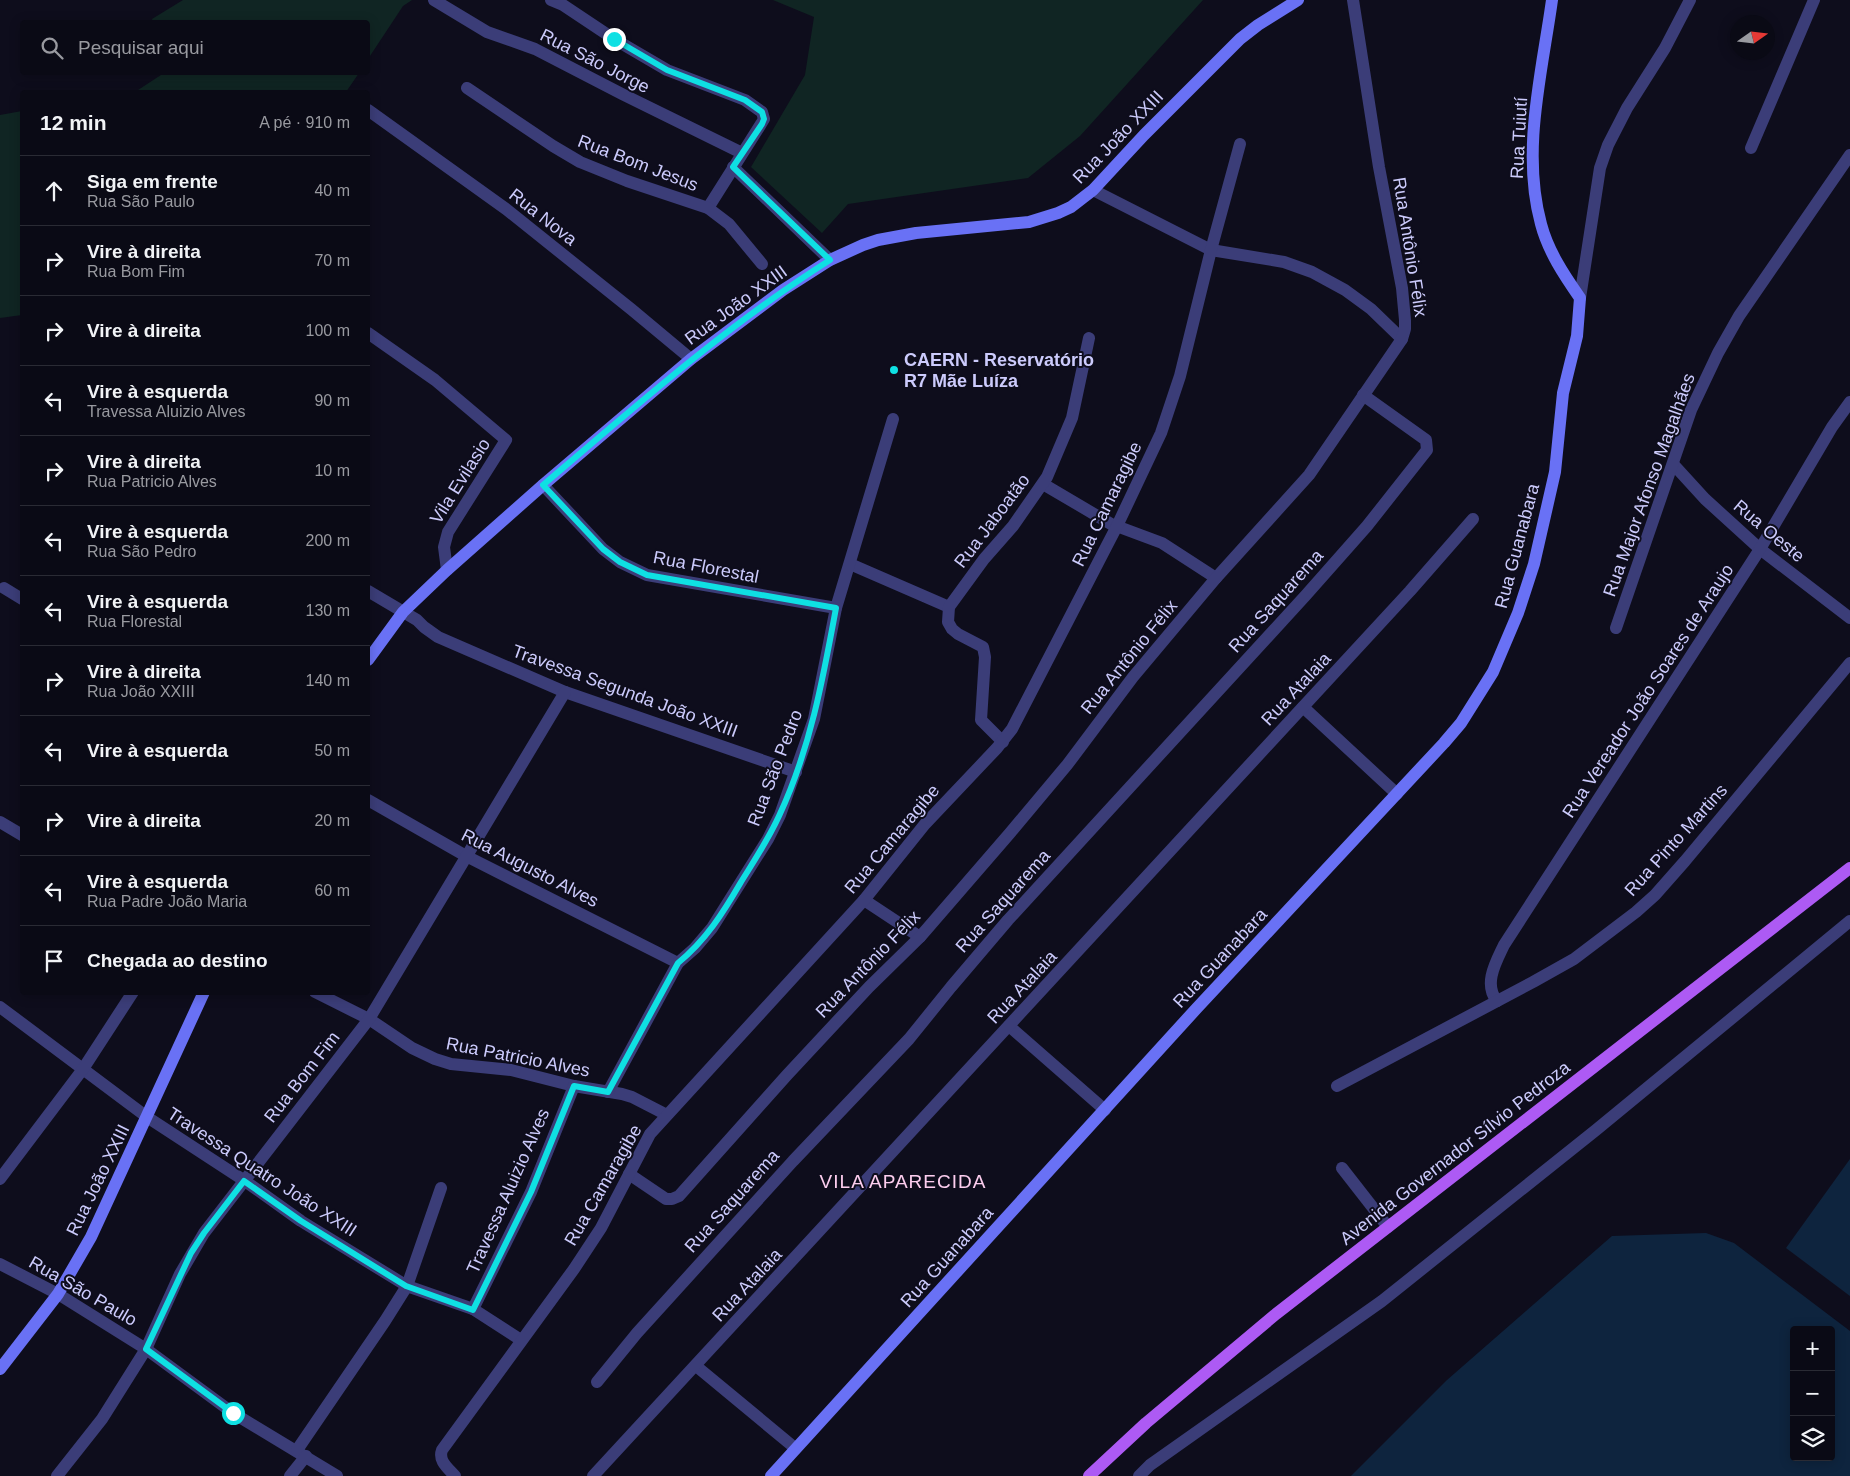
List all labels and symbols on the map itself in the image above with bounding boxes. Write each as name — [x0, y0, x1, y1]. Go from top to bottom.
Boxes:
north arrow — [1730, 15, 1775, 60]
street label: Rua São Jorge — [537, 25, 653, 97]
route end — [603, 28, 626, 51]
street label: Rua João XXIII — [1069, 87, 1167, 187]
street label: Rua Tuiutí — [1507, 97, 1531, 179]
street label: Rua Bom Jesus — [575, 131, 701, 195]
street label: Rua Antônio Félix — [1389, 176, 1431, 318]
street label: Rua Nova — [505, 184, 581, 250]
street label: Rua João XXIII — [681, 261, 791, 349]
place label: CAERN - Reservatório R7 Mãe Luíza — [904, 350, 1094, 391]
marker: CAERN - Reservatório R7 Mãe Luíza — [888, 364, 900, 376]
street label: Rua Major Afonso Magalhães — [1599, 371, 1699, 599]
street label: Vila Evilasio — [426, 435, 494, 527]
street label: Rua Camaragibe — [1068, 438, 1146, 570]
street label: Rua Jaboatão — [950, 470, 1034, 572]
street label: Rua Guanabara — [1491, 481, 1543, 610]
street label: Rua Oeste — [1730, 496, 1808, 566]
street label: Rua Saquarema — [1225, 545, 1328, 656]
street label: Rua Florestal — [652, 547, 760, 587]
street label: Rua Vereador João Soares de Araujo — [1558, 560, 1738, 822]
street label: Rua Antônio Félix — [1077, 596, 1181, 718]
street label: Travessa Segunda João XXIII — [510, 641, 740, 741]
street label: Rua Atalaia — [1257, 648, 1335, 729]
street label: Rua São Pedro — [744, 707, 806, 829]
street label: Rua Camaragibe — [841, 780, 943, 898]
street label: Rua Pinto Martins — [1621, 780, 1731, 900]
street label: Rua Augusto Alves — [458, 825, 602, 911]
street label: Rua Saquarema — [952, 845, 1055, 956]
street label: Rua Guanabara — [1169, 904, 1272, 1012]
street label: Rua Antônio Félix — [812, 906, 924, 1022]
street label: Rua Atalaia — [983, 946, 1061, 1027]
street label: Rua Bom Fim — [260, 1027, 344, 1127]
street label: Rua Patricio Alves — [444, 1033, 592, 1081]
street label: Avenida Governador Sílvio Pedroza — [1336, 1057, 1575, 1249]
street label: Travessa Quatro João XXIII — [164, 1103, 360, 1241]
street label: Travessa Aluizio Alves — [463, 1105, 553, 1277]
street label: Rua João XXIII — [62, 1121, 134, 1239]
street label: Rua Camaragibe — [560, 1121, 646, 1249]
street label: Rua Saquarema — [681, 1145, 784, 1256]
district label: VILA APARECIDA — [820, 1171, 986, 1192]
street label: Rua Guanabara — [897, 1202, 998, 1311]
street label: Rua Atalaia — [708, 1244, 786, 1325]
street label: Rua São Paulo — [26, 1252, 140, 1330]
route start — [222, 1402, 245, 1425]

